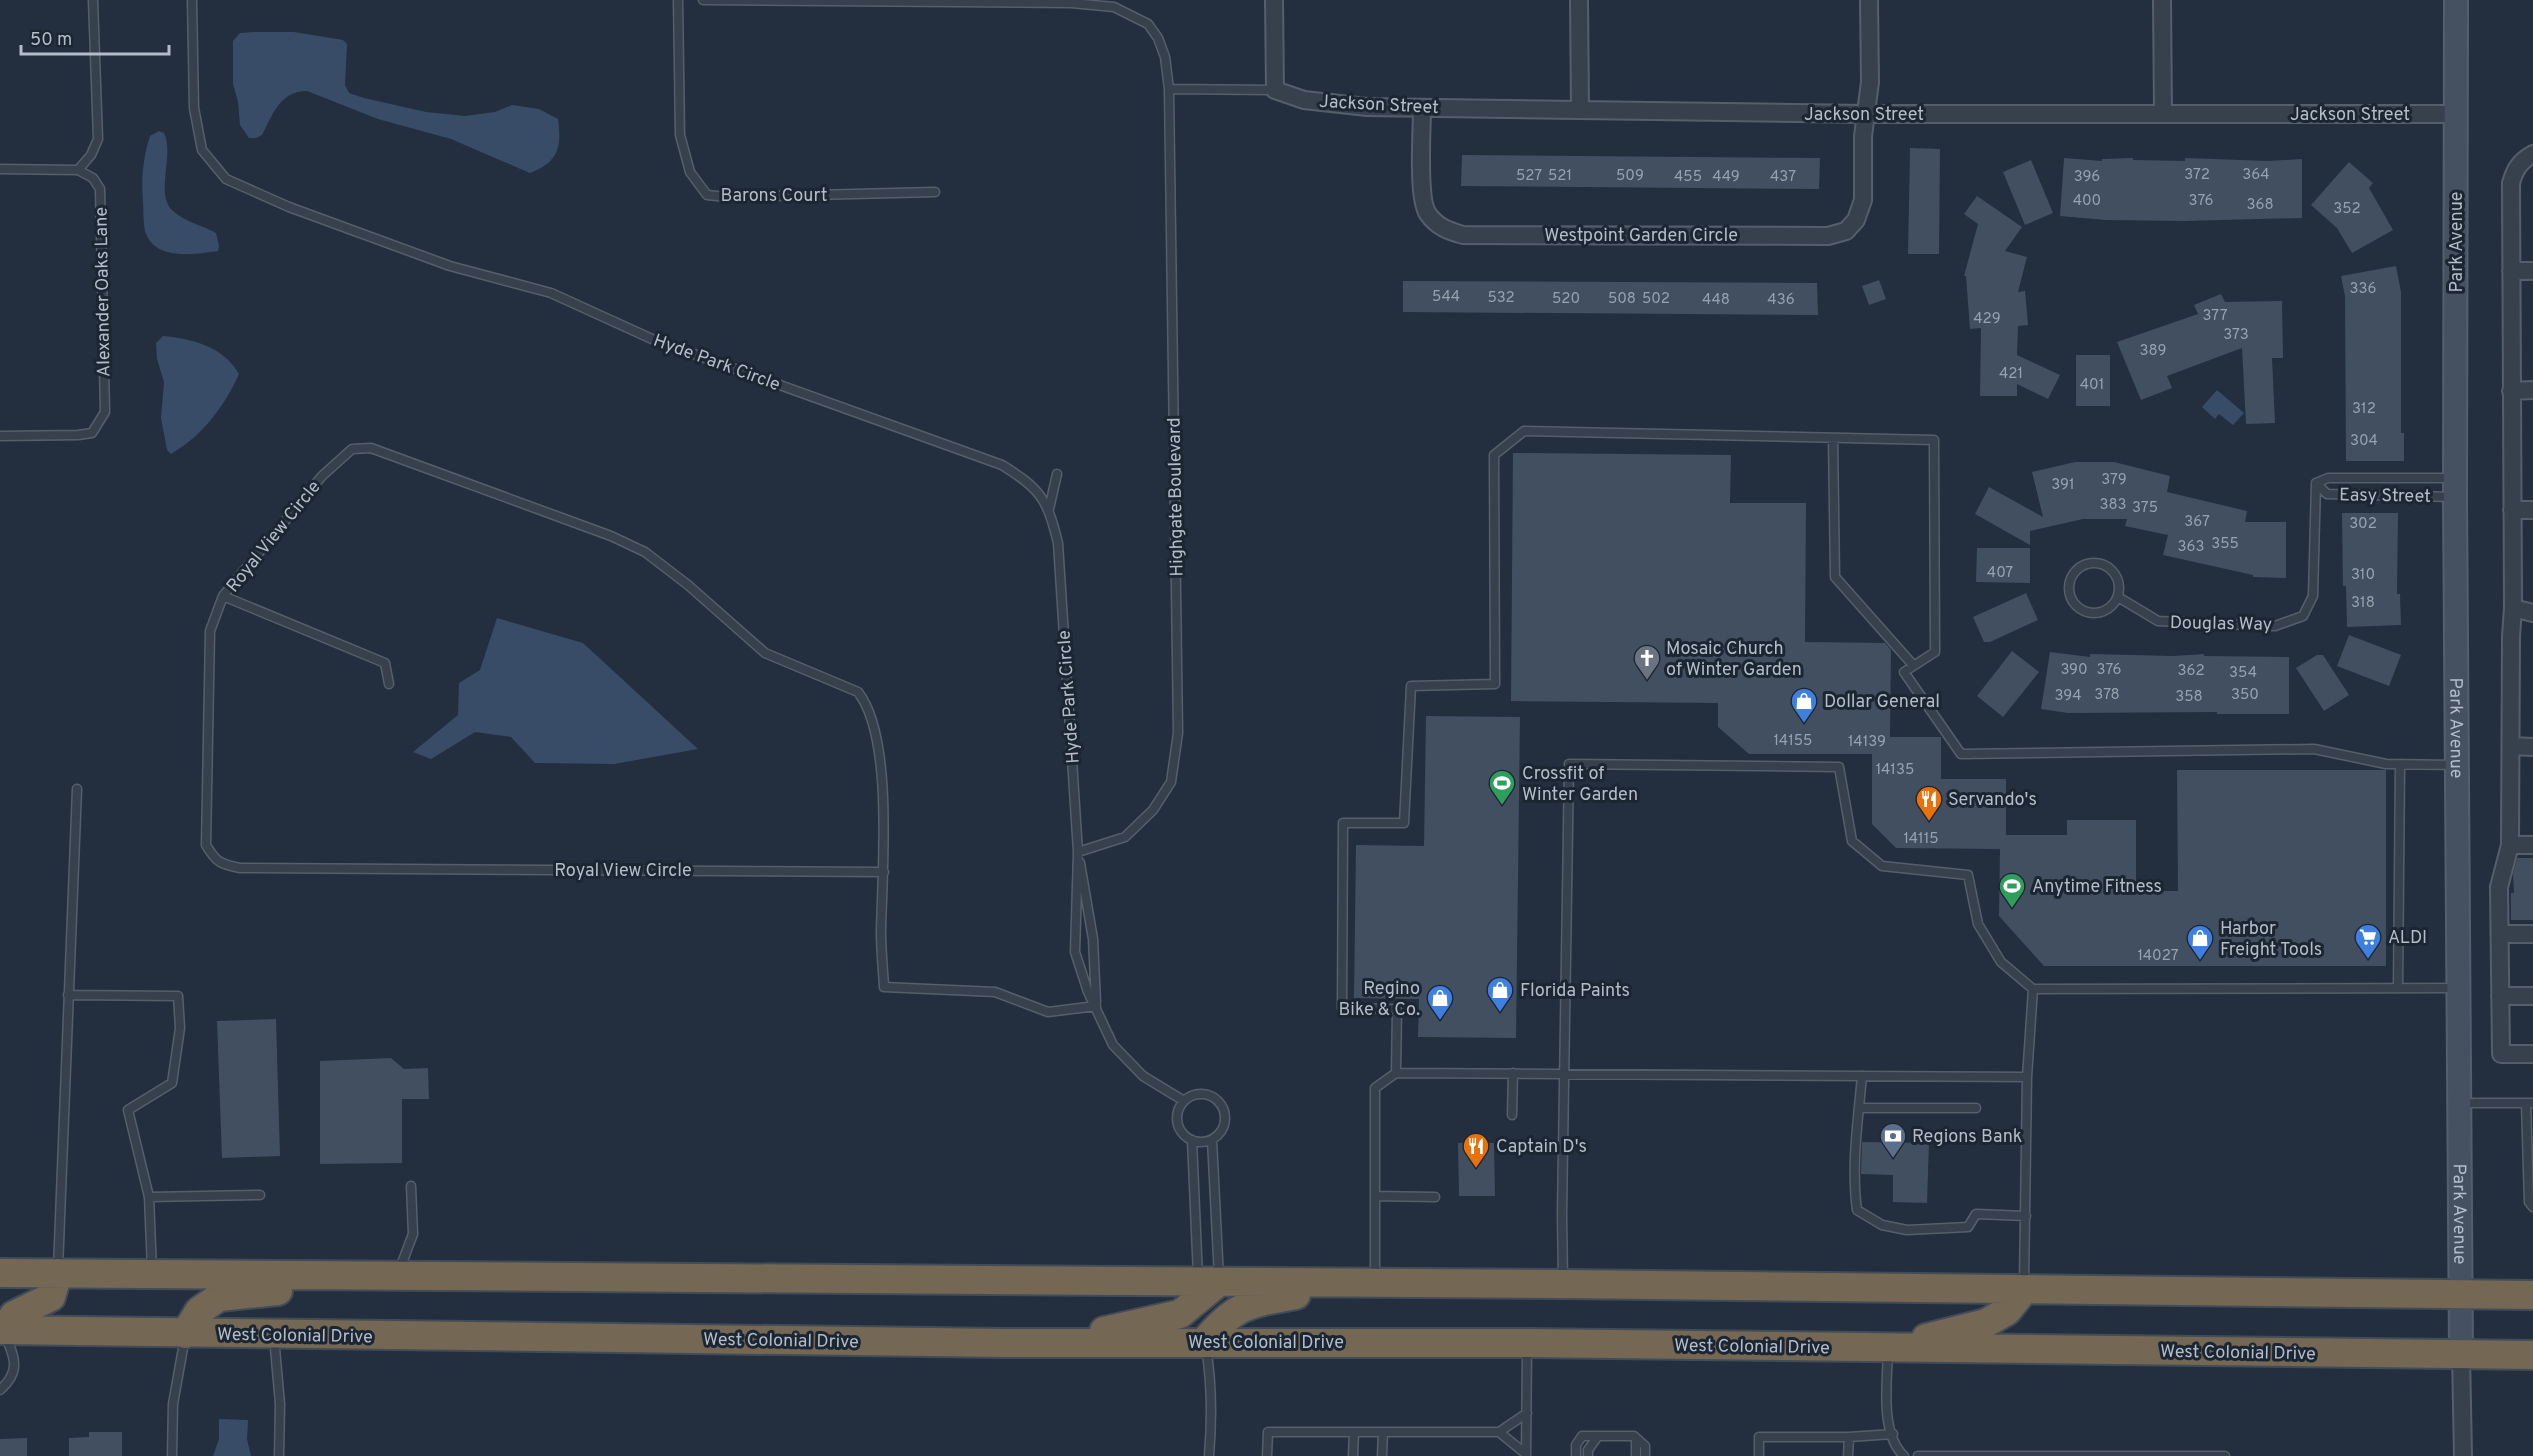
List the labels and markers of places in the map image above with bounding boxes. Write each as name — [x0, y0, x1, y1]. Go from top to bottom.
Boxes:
place label: Mosaic Church of Winter Garden — [1666, 638, 1802, 682]
church icon: Mosaic Church of Winter Garden — [1632, 643, 1662, 681]
shop icon: Dollar General — [1789, 686, 1819, 724]
place label: Dollar General — [1824, 691, 1940, 714]
place label: Crossfit of Winter Garden — [1522, 763, 1638, 807]
sports icon: Crossfit of Winter Garden — [1487, 768, 1517, 806]
restaurant icon: Servando's — [1914, 784, 1944, 822]
place label: Servando's — [1948, 789, 2037, 812]
sports icon: Anytime Fitness — [1997, 871, 2027, 909]
place label: Anytime Fitness — [2032, 876, 2162, 899]
place label: Harbor Freight Tools — [2220, 918, 2322, 962]
supermarket icon: ALDI — [2353, 922, 2383, 960]
shop icon: Harbor Freight Tools — [2185, 923, 2215, 961]
place label: ALDI — [2388, 927, 2427, 950]
shop icon: Florida Paints — [1485, 975, 1515, 1013]
place label: Regino Bike & Co. — [1339, 978, 1420, 1022]
place label: Florida Paints — [1520, 980, 1630, 1003]
shop icon: Regino Bike & Co. — [1425, 983, 1455, 1021]
bank icon: Regions Bank — [1878, 1121, 1908, 1159]
place label: Regions Bank — [1912, 1126, 2022, 1149]
restaurant icon: Captain D's — [1461, 1131, 1491, 1169]
place label: Captain D's — [1496, 1136, 1587, 1159]

